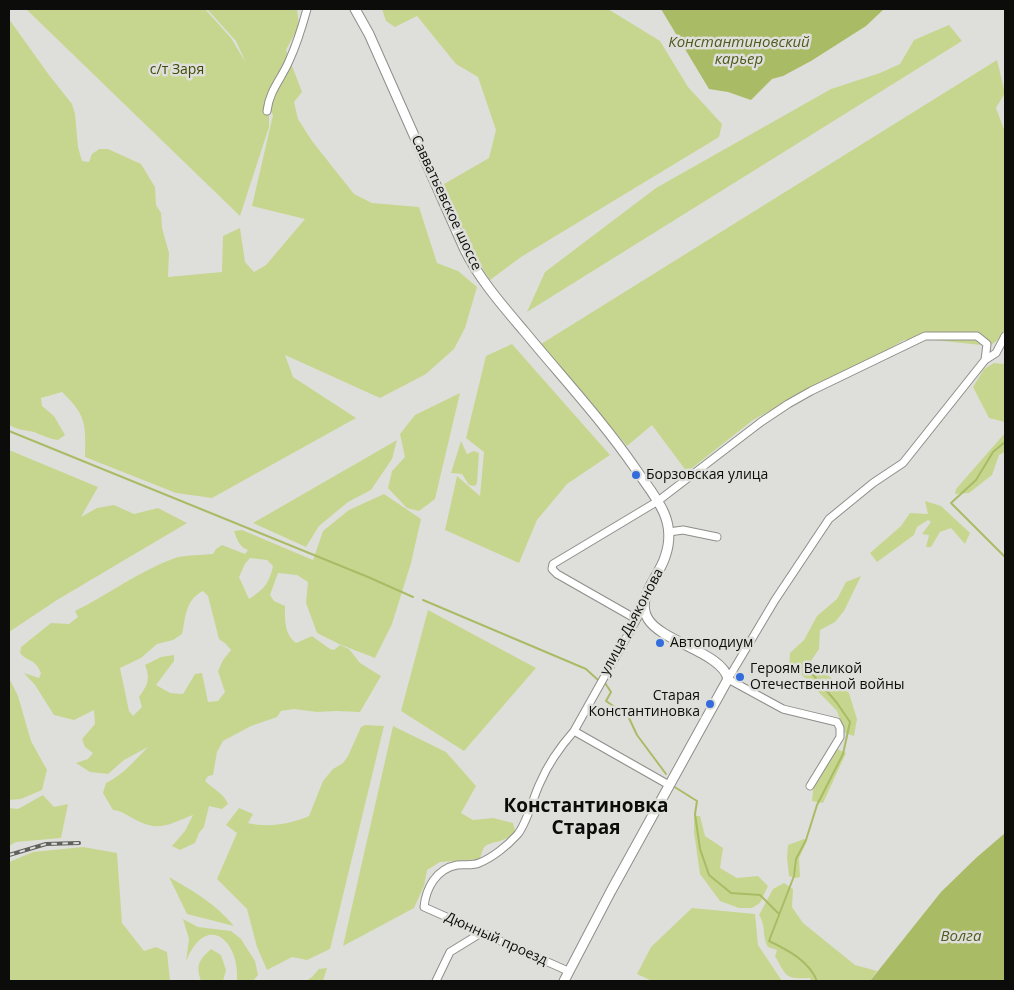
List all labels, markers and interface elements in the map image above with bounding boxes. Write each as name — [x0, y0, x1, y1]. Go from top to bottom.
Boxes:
water label: Константиновский карьер — [668, 34, 810, 69]
park label: с/т Заря — [150, 62, 204, 78]
street label: Савватьевское шоссе — [407, 133, 485, 273]
place label: Борзовская улица — [646, 467, 768, 483]
marker: Борзовская улица — [630, 469, 642, 481]
street label: улица Дьяконова — [597, 566, 667, 678]
place label: Автоподиум — [670, 635, 753, 651]
marker: Автоподиум — [654, 637, 666, 649]
place label: Героям Великой Отечественной войны — [750, 661, 905, 694]
marker: Героям Великой Отечественной войны — [734, 671, 746, 683]
place label: Старая Константиновка — [588, 688, 700, 720]
marker: Старая Константиновка — [704, 698, 716, 710]
district label: Константиновка Старая — [503, 796, 669, 840]
street label: Дюнный проезд — [442, 909, 550, 969]
water label: Волга — [941, 928, 981, 946]

